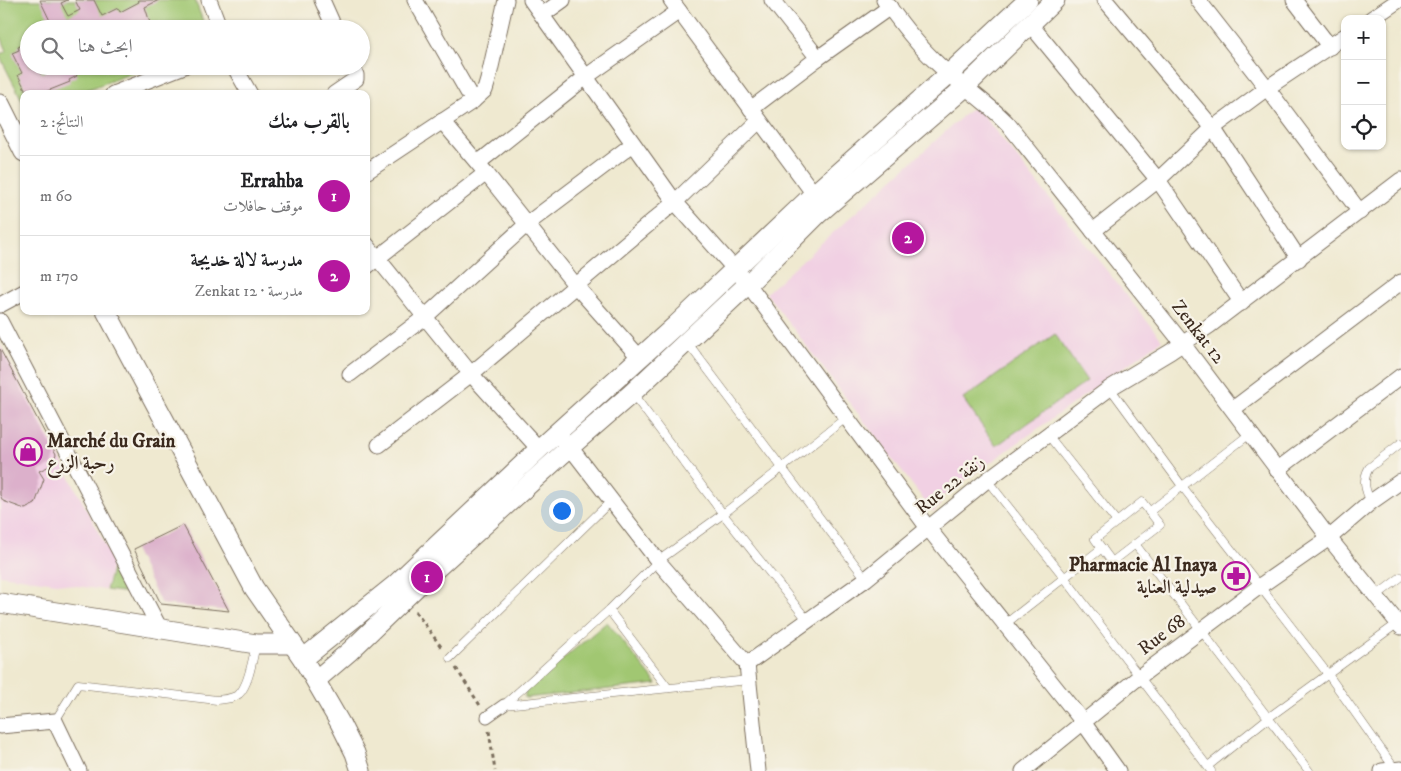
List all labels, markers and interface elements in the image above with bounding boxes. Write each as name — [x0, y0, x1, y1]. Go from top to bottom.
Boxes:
map controls — [1341, 15, 1386, 150]
button: + — [1341, 15, 1386, 60]
search box — [20, 20, 370, 75]
icon: search — [38, 34, 66, 62]
text: ابحث هنا — [78, 35, 133, 58]
button: − — [1341, 60, 1386, 105]
button: locate — [1341, 105, 1386, 150]
text: بالقرب منك — [268, 109, 350, 135]
text: النتائج: 2 — [40, 112, 84, 132]
text: Errahba — [240, 170, 303, 193]
text: 60 m — [40, 186, 72, 206]
text: 1 — [331, 186, 337, 206]
text: موقف حافلات — [223, 196, 303, 216]
pin: 2 — [892, 219, 924, 257]
text: مدرسة لالة خديجة — [191, 249, 303, 272]
text: 170 m — [40, 266, 78, 286]
text: 2 — [330, 266, 338, 286]
text: مدرسة · Zenkat 12 — [195, 281, 303, 301]
street label: Zenkat 12 — [1166, 296, 1230, 369]
place label: Marché du Grain رحبة الزرع — [47, 430, 177, 478]
shop icon: Marché du Grain رحبة الزرع — [13, 437, 43, 467]
street label: Rue 22 زنقة — [911, 450, 989, 520]
your location — [549, 498, 575, 524]
place label: Pharmacie Al Inaya صيدلية العناية — [1069, 554, 1218, 599]
pin: 1 — [411, 558, 443, 596]
pharmacy icon: Pharmacie Al Inaya صيدلية العناية — [1221, 561, 1251, 591]
street label: Rue 68 — [1134, 610, 1190, 660]

